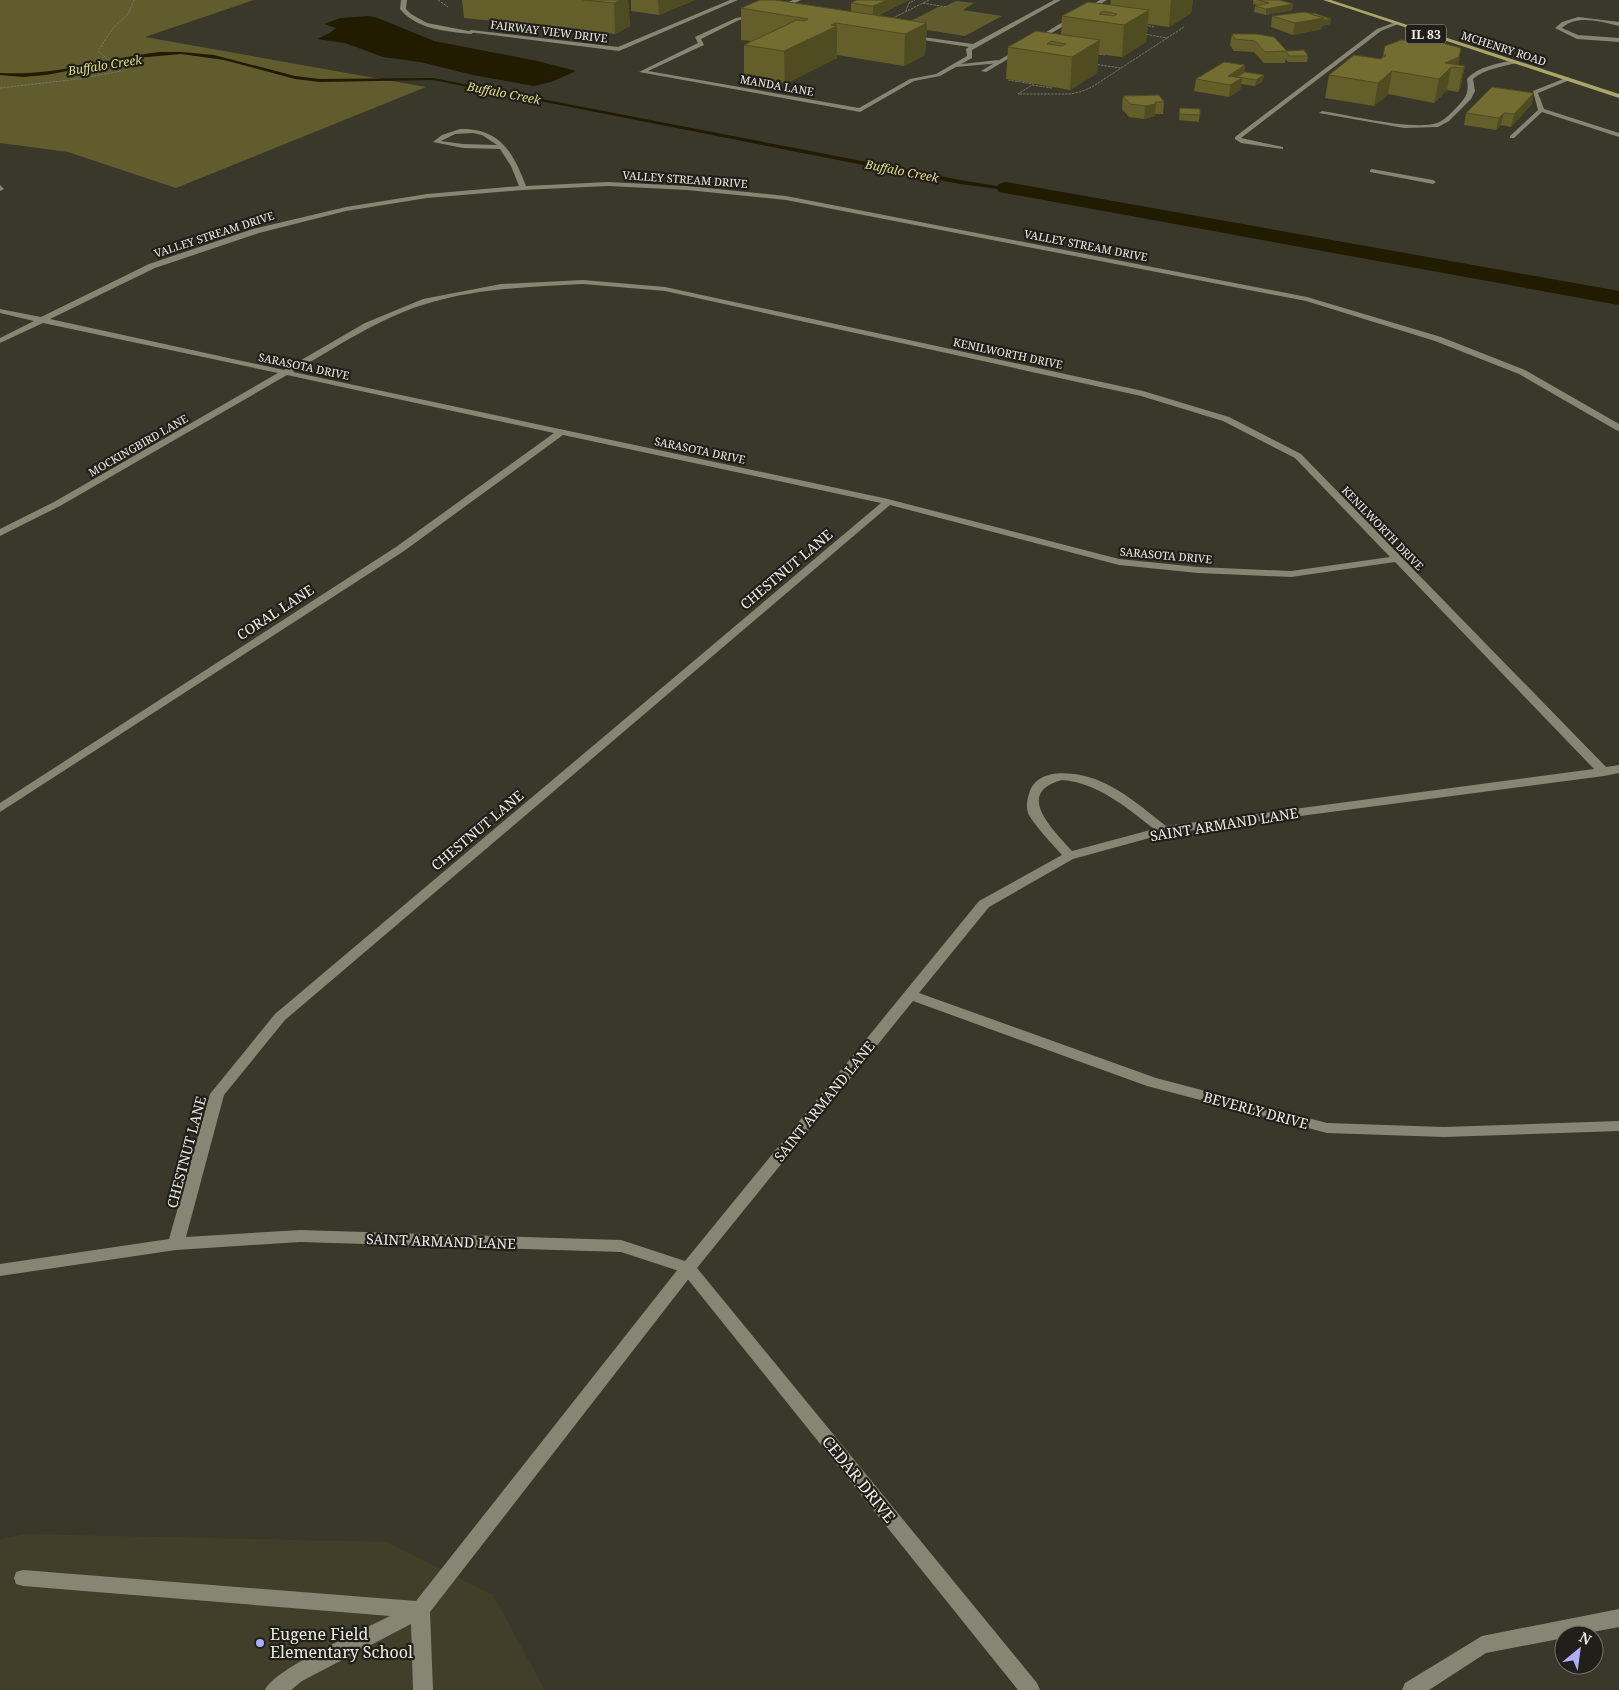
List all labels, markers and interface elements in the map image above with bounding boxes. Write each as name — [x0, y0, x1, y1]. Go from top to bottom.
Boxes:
street label: FAIRWAY VIEW DRIVE — [490, 16, 609, 46]
road number: IL 83 — [1406, 24, 1446, 44]
street label: MCHENRY ROAD — [1460, 27, 1548, 69]
water label: Buffalo Creek — [66, 51, 144, 79]
street label: MANDA LANE — [739, 71, 815, 99]
water label: Buffalo Creek — [465, 77, 543, 109]
water label: Buffalo Creek — [863, 155, 941, 187]
street label: VALLEY STREAM DRIVE — [622, 167, 748, 191]
street label: VALLEY STREAM DRIVE — [152, 207, 276, 261]
street label: VALLEY STREAM DRIVE — [1023, 226, 1149, 264]
street label: KENILWORTH DRIVE — [952, 334, 1064, 372]
street label: SARASOTA DRIVE — [257, 349, 351, 383]
street label: MOCKINGBIRD LANE — [86, 410, 191, 480]
street label: SARASOTA DRIVE — [653, 433, 747, 467]
street label: KENILWORTH DRIVE — [1339, 483, 1427, 573]
street label: CHESTNUT LANE — [736, 524, 836, 613]
street label: SARASOTA DRIVE — [1119, 543, 1213, 567]
street label: CORAL LANE — [233, 580, 317, 644]
street label: CHESTNUT LANE — [427, 785, 527, 874]
street label: SAINT ARMAND LANE — [1149, 803, 1300, 845]
street label: SAINT ARMAND LANE — [769, 1037, 879, 1165]
street label: BEVERLY DRIVE — [1201, 1087, 1311, 1133]
street label: CHESTNUT LANE — [162, 1094, 210, 1210]
street label: SAINT ARMAND LANE — [366, 1229, 516, 1253]
street label: CEDAR DRIVE — [817, 1431, 901, 1527]
place label: Eugene Field Elementary School — [270, 1623, 413, 1663]
north arrow — [1554, 1625, 1604, 1675]
text: N — [1576, 1627, 1595, 1649]
marker: Eugene Field Elementary School — [254, 1637, 266, 1649]

